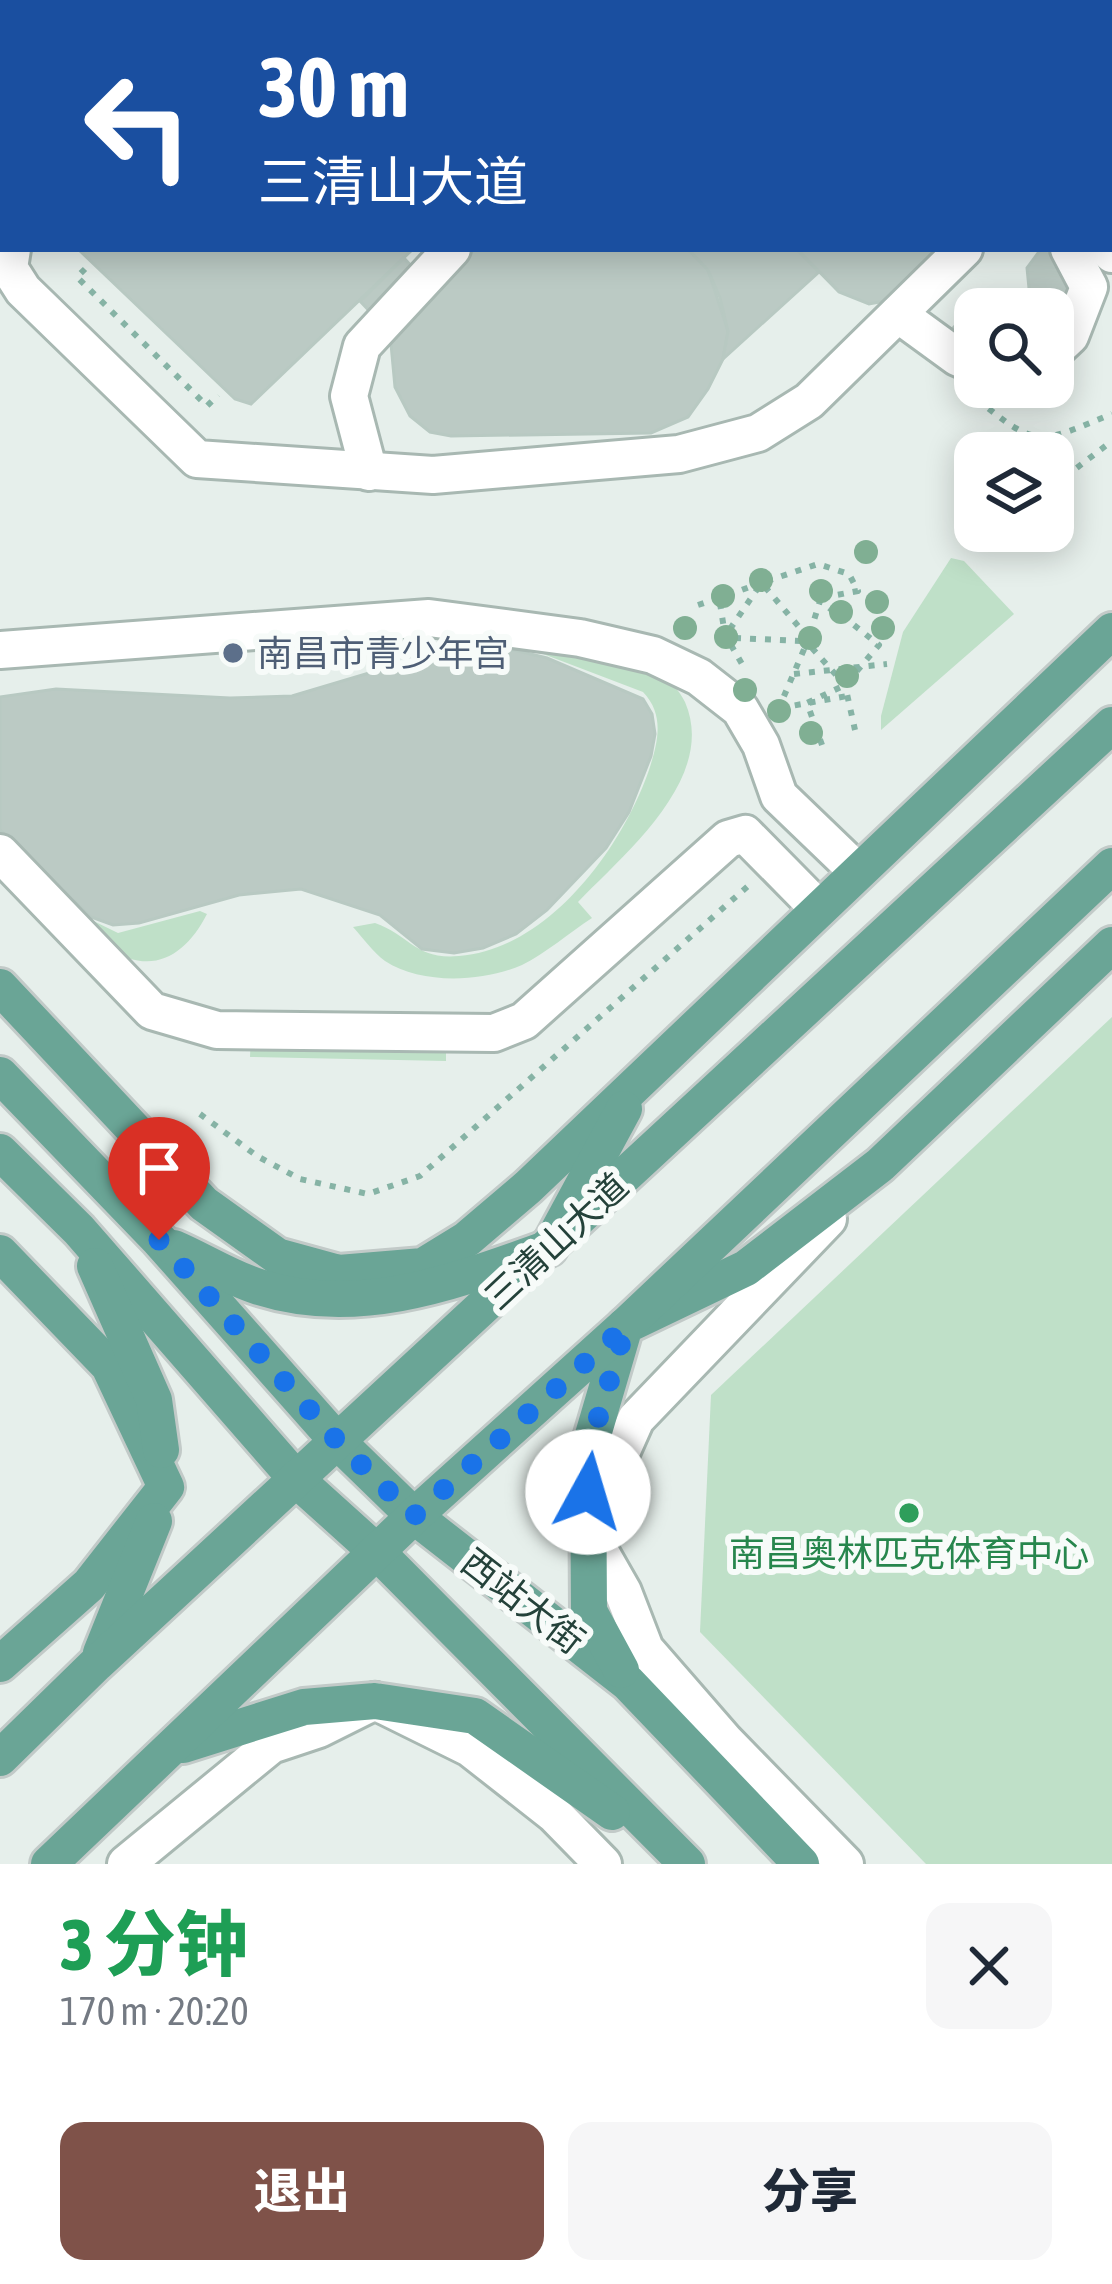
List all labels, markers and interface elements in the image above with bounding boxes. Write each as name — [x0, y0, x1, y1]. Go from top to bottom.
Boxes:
text: 30 m — [258, 39, 409, 135]
icon: left — [60, 48, 216, 204]
text: 三清山大道 — [258, 151, 528, 212]
map controls — [954, 288, 1074, 552]
button: search — [954, 288, 1074, 408]
button: layers — [954, 432, 1074, 552]
place label: 南昌市青少年宫 — [257, 632, 509, 674]
marker: 南昌市青少年宫 — [220, 640, 246, 666]
pin — [108, 1117, 210, 1240]
icon: arrive — [126, 1135, 192, 1201]
street label: 三清山大道 — [476, 1164, 636, 1318]
position arrow — [525, 1429, 651, 1555]
marker: 南昌奥林匹克体育中心 — [896, 1500, 922, 1526]
place label: 南昌奥林匹克体育中心 — [729, 1532, 1089, 1574]
street label: 西站大街 — [453, 1540, 593, 1662]
text: 3 分钟 — [60, 1903, 248, 1985]
button: close — [926, 1903, 1052, 2029]
text: 170 m · 20:20 — [60, 1989, 249, 2033]
button: 退出 — [60, 2122, 544, 2260]
button: 分享 — [568, 2122, 1052, 2260]

